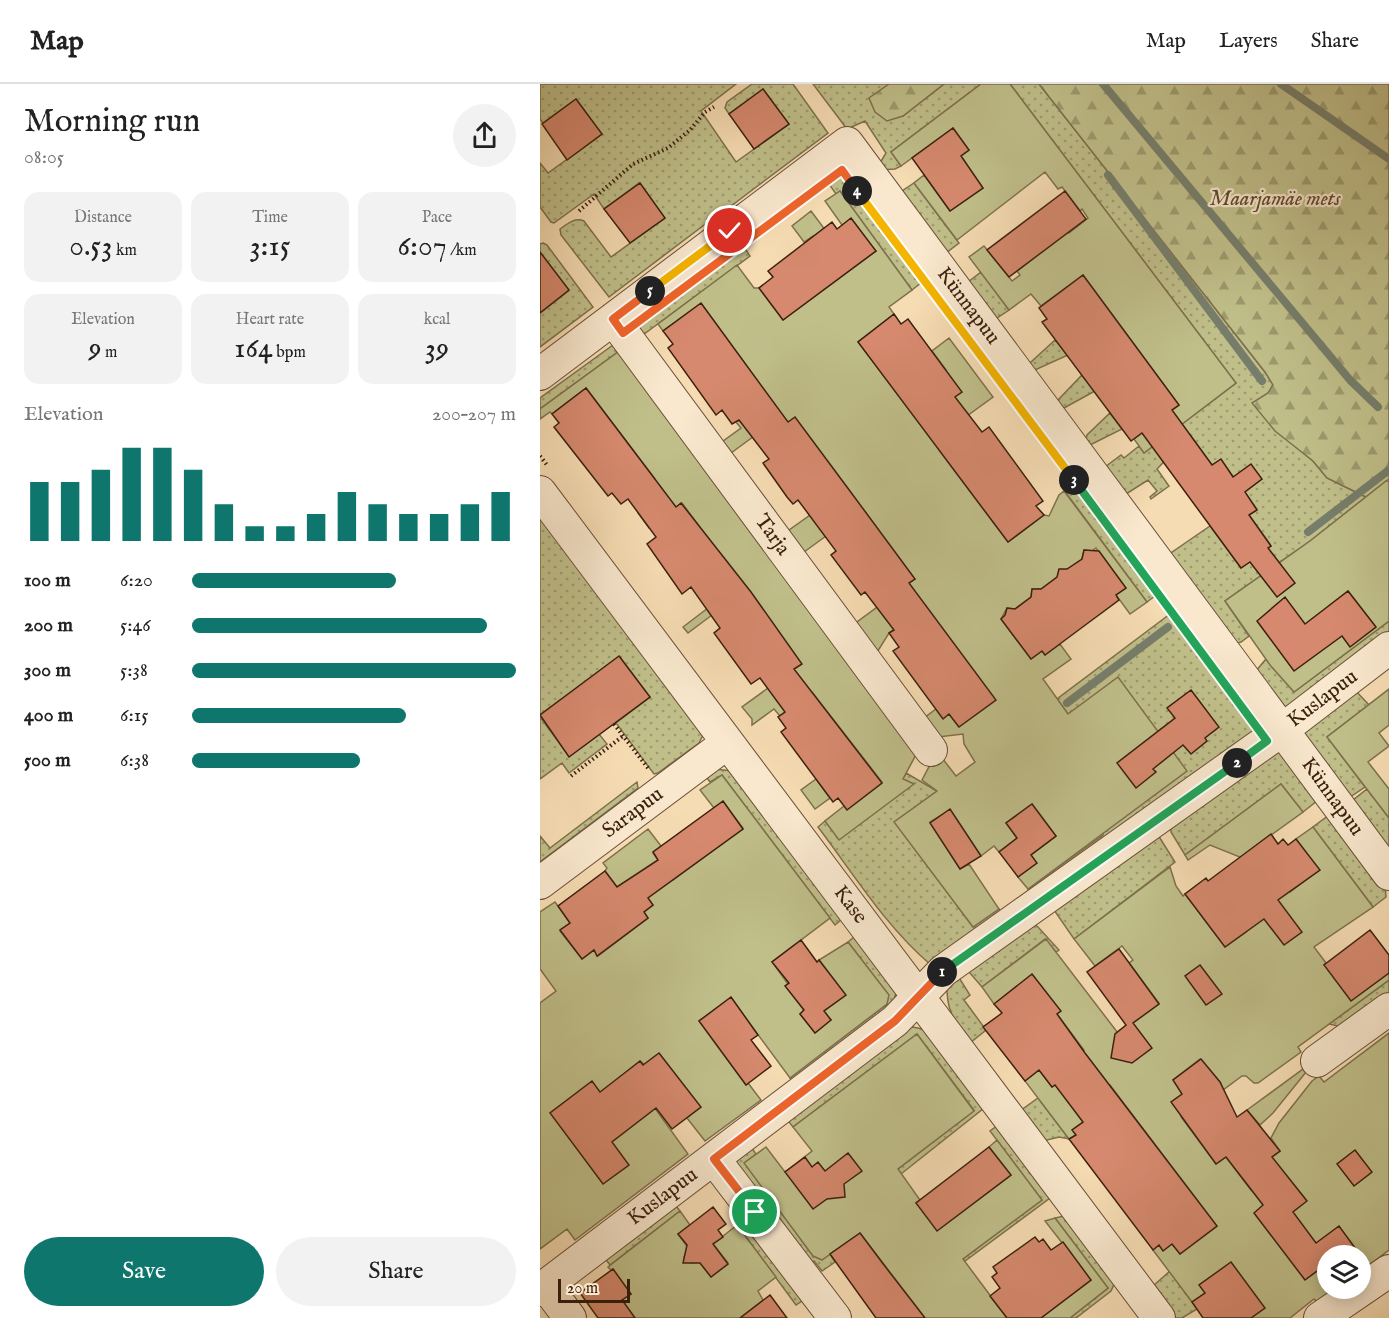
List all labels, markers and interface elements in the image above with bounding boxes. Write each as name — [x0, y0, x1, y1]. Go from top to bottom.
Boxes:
text: Map — [30, 24, 84, 59]
text: Map — [1146, 28, 1186, 55]
text: Layers — [1219, 28, 1278, 55]
text: Share — [1311, 28, 1359, 55]
text: Morning run — [24, 101, 200, 143]
button: share — [453, 104, 516, 167]
text: 08:05 — [24, 145, 64, 170]
pin: 4 — [842, 176, 872, 206]
text: 4 — [853, 181, 861, 201]
park label: Maarjamäe mets — [1210, 186, 1342, 213]
pin — [704, 205, 755, 256]
text: Distance — [74, 208, 132, 228]
text: Time — [252, 208, 288, 228]
text: Pace — [422, 208, 452, 228]
icon: check — [713, 214, 746, 247]
text: 0.53 — [69, 228, 112, 266]
text: 3:15 — [249, 228, 291, 266]
text: 6:07 — [397, 228, 447, 266]
text: km — [112, 241, 137, 261]
text: /km — [447, 241, 477, 261]
street label: Künnapuu — [930, 262, 1006, 350]
pin: 5 — [635, 276, 665, 306]
text: 5 — [647, 281, 653, 301]
text: Elevation — [71, 310, 135, 330]
text: Heart rate — [236, 310, 304, 330]
text: kcal — [424, 310, 450, 330]
text: 9 — [89, 330, 102, 368]
text: 164 — [234, 330, 273, 368]
text: 39 — [425, 330, 449, 368]
text: m — [102, 343, 117, 363]
text: bpm — [273, 343, 306, 363]
text: Elevation — [24, 402, 103, 427]
text: 200–207 m — [432, 402, 516, 427]
pin: 3 — [1059, 465, 1089, 495]
text: 3 — [1071, 470, 1077, 490]
street label: Tarja — [748, 509, 797, 562]
text: 100 m — [24, 568, 71, 593]
text: 6:20 — [120, 568, 153, 593]
text: 200 m — [24, 613, 73, 638]
text: 5:46 — [120, 613, 151, 638]
text: 300 m — [24, 658, 71, 683]
text: 5:38 — [120, 658, 148, 683]
street label: Kuslapuu — [1282, 664, 1364, 734]
text: 400 m — [24, 703, 73, 728]
text: 6:15 — [120, 703, 148, 728]
text: 500 m — [24, 748, 71, 773]
text: 6:38 — [120, 748, 149, 773]
pin: 2 — [1222, 748, 1252, 778]
street label: Künnapuu — [1294, 752, 1370, 842]
text: 2 — [1233, 753, 1241, 773]
street label: Sarapuu — [597, 781, 669, 845]
street label: Kase — [827, 880, 873, 930]
pin: 1 — [927, 957, 957, 987]
text: 1 — [939, 962, 945, 982]
street label: Kuslapuu — [622, 1162, 704, 1232]
pin — [729, 1186, 780, 1237]
icon: arrive — [738, 1195, 771, 1228]
button: Save — [24, 1237, 264, 1306]
button: Share — [276, 1237, 516, 1306]
map controls — [1317, 1245, 1371, 1299]
button: layers — [1317, 1245, 1371, 1299]
scale bar — [558, 1276, 630, 1304]
text: 20 m — [567, 1279, 598, 1299]

